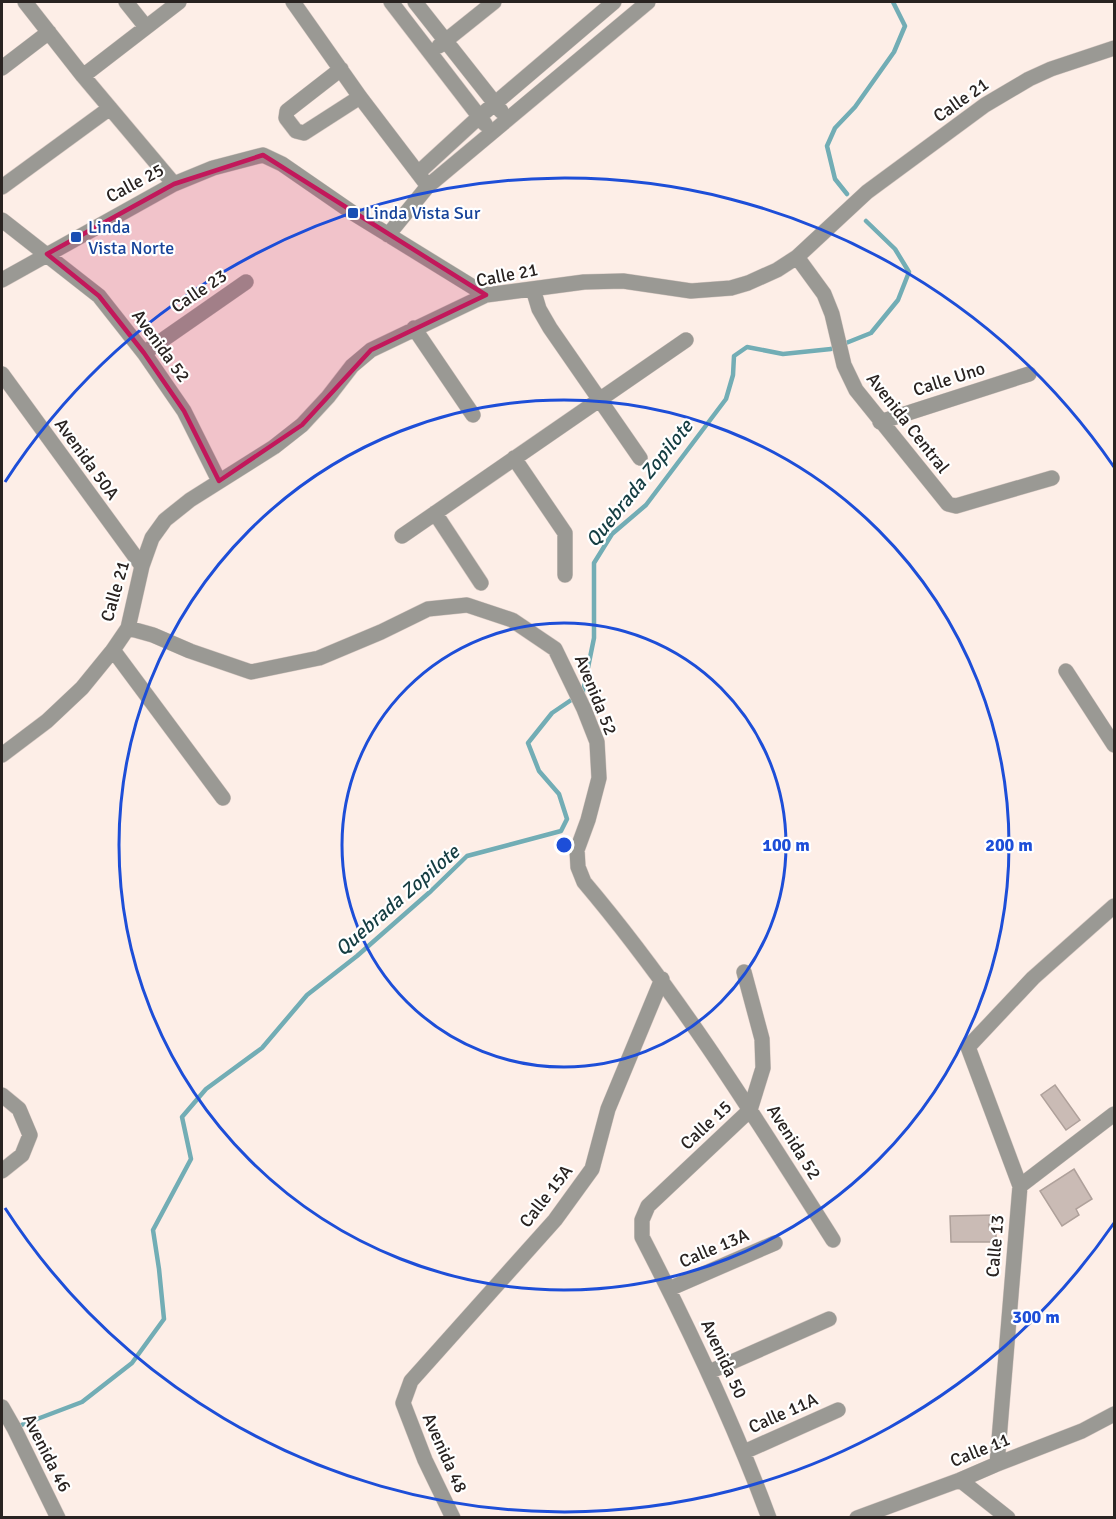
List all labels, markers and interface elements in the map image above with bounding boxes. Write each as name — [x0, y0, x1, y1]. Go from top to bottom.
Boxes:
street label: Calle 21 — [929, 73, 993, 127]
street label: Calle 25 — [102, 159, 168, 207]
place label: Linda Vista Sur — [365, 202, 481, 224]
marker: Linda Vista Sur — [346, 206, 360, 220]
place label: Linda Vista Norte — [88, 216, 174, 259]
marker: Linda Vista Norte — [69, 230, 83, 244]
street label: Calle 21 — [474, 258, 540, 292]
street label: Calle 23 — [167, 264, 231, 318]
street label: Avenida 52 — [127, 305, 195, 387]
street label: Calle Uno — [910, 357, 988, 401]
street label: Avenida Central — [862, 368, 954, 478]
street label: Avenida 50A — [50, 414, 124, 504]
water label: Quebrada Zopilote — [580, 414, 699, 552]
street label: Calle 21 — [96, 558, 134, 624]
street label: Avenida 52 — [570, 652, 622, 738]
text: 100 m — [762, 834, 810, 856]
text: 200 m — [985, 834, 1033, 856]
centre of rings — [554, 835, 574, 855]
water label: Quebrada Zopilote — [330, 839, 465, 961]
street label: Calle 15 — [676, 1096, 736, 1154]
street label: Avenida 52 — [762, 1100, 826, 1184]
street label: Calle 15A — [515, 1160, 577, 1232]
street label: Calle 13 — [981, 1214, 1009, 1278]
street label: Calle 13A — [676, 1224, 752, 1272]
text: 300 m — [1012, 1306, 1060, 1328]
street label: Avenida 50 — [696, 1316, 752, 1402]
street label: Calle 11A — [745, 1388, 821, 1438]
street label: Avenida 46 — [18, 1410, 76, 1496]
street label: Avenida 48 — [418, 1410, 472, 1496]
street label: Calle 11 — [947, 1428, 1013, 1472]

